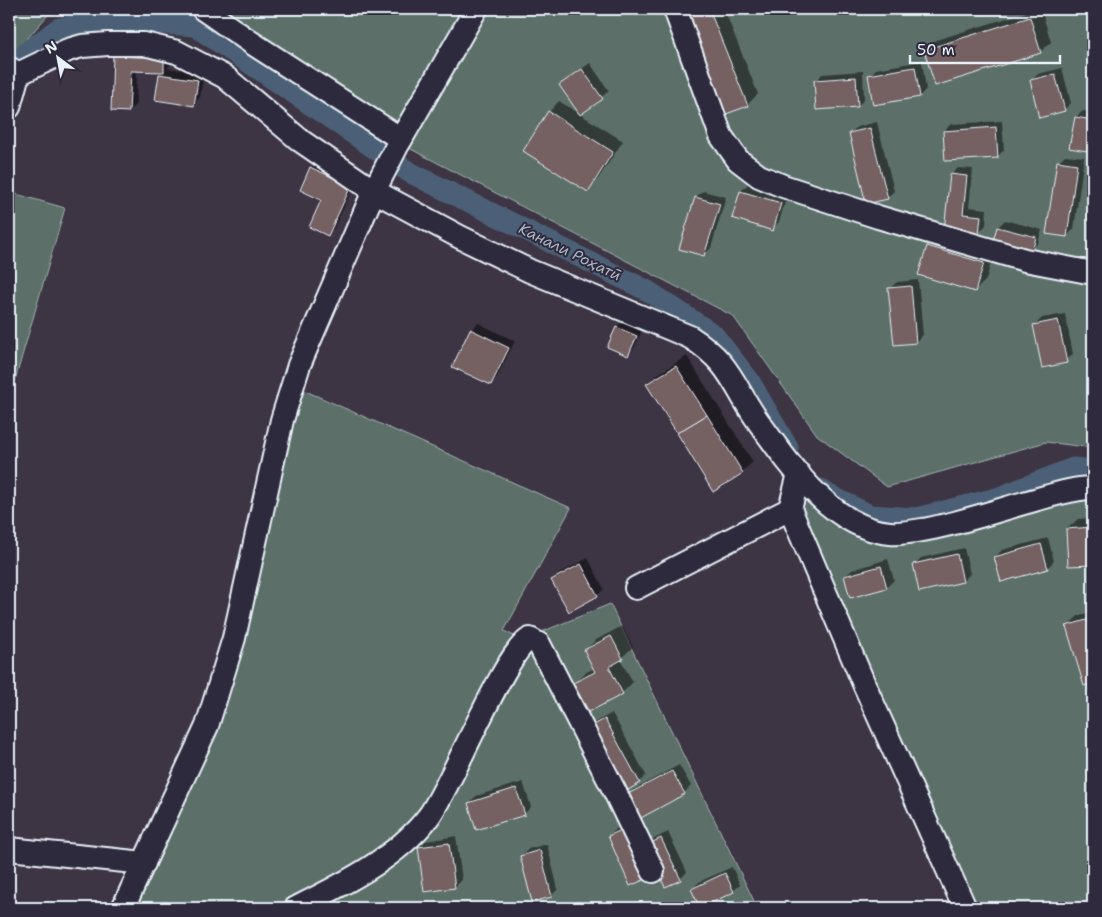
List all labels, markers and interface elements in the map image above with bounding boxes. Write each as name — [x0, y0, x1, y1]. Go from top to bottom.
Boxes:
north arrow — [32, 32, 82, 82]
scale bar — [910, 32, 1060, 64]
text: N — [42, 36, 61, 58]
text: 50 m — [917, 40, 955, 60]
water label: Канали Роҳатӣ — [515, 219, 625, 285]

